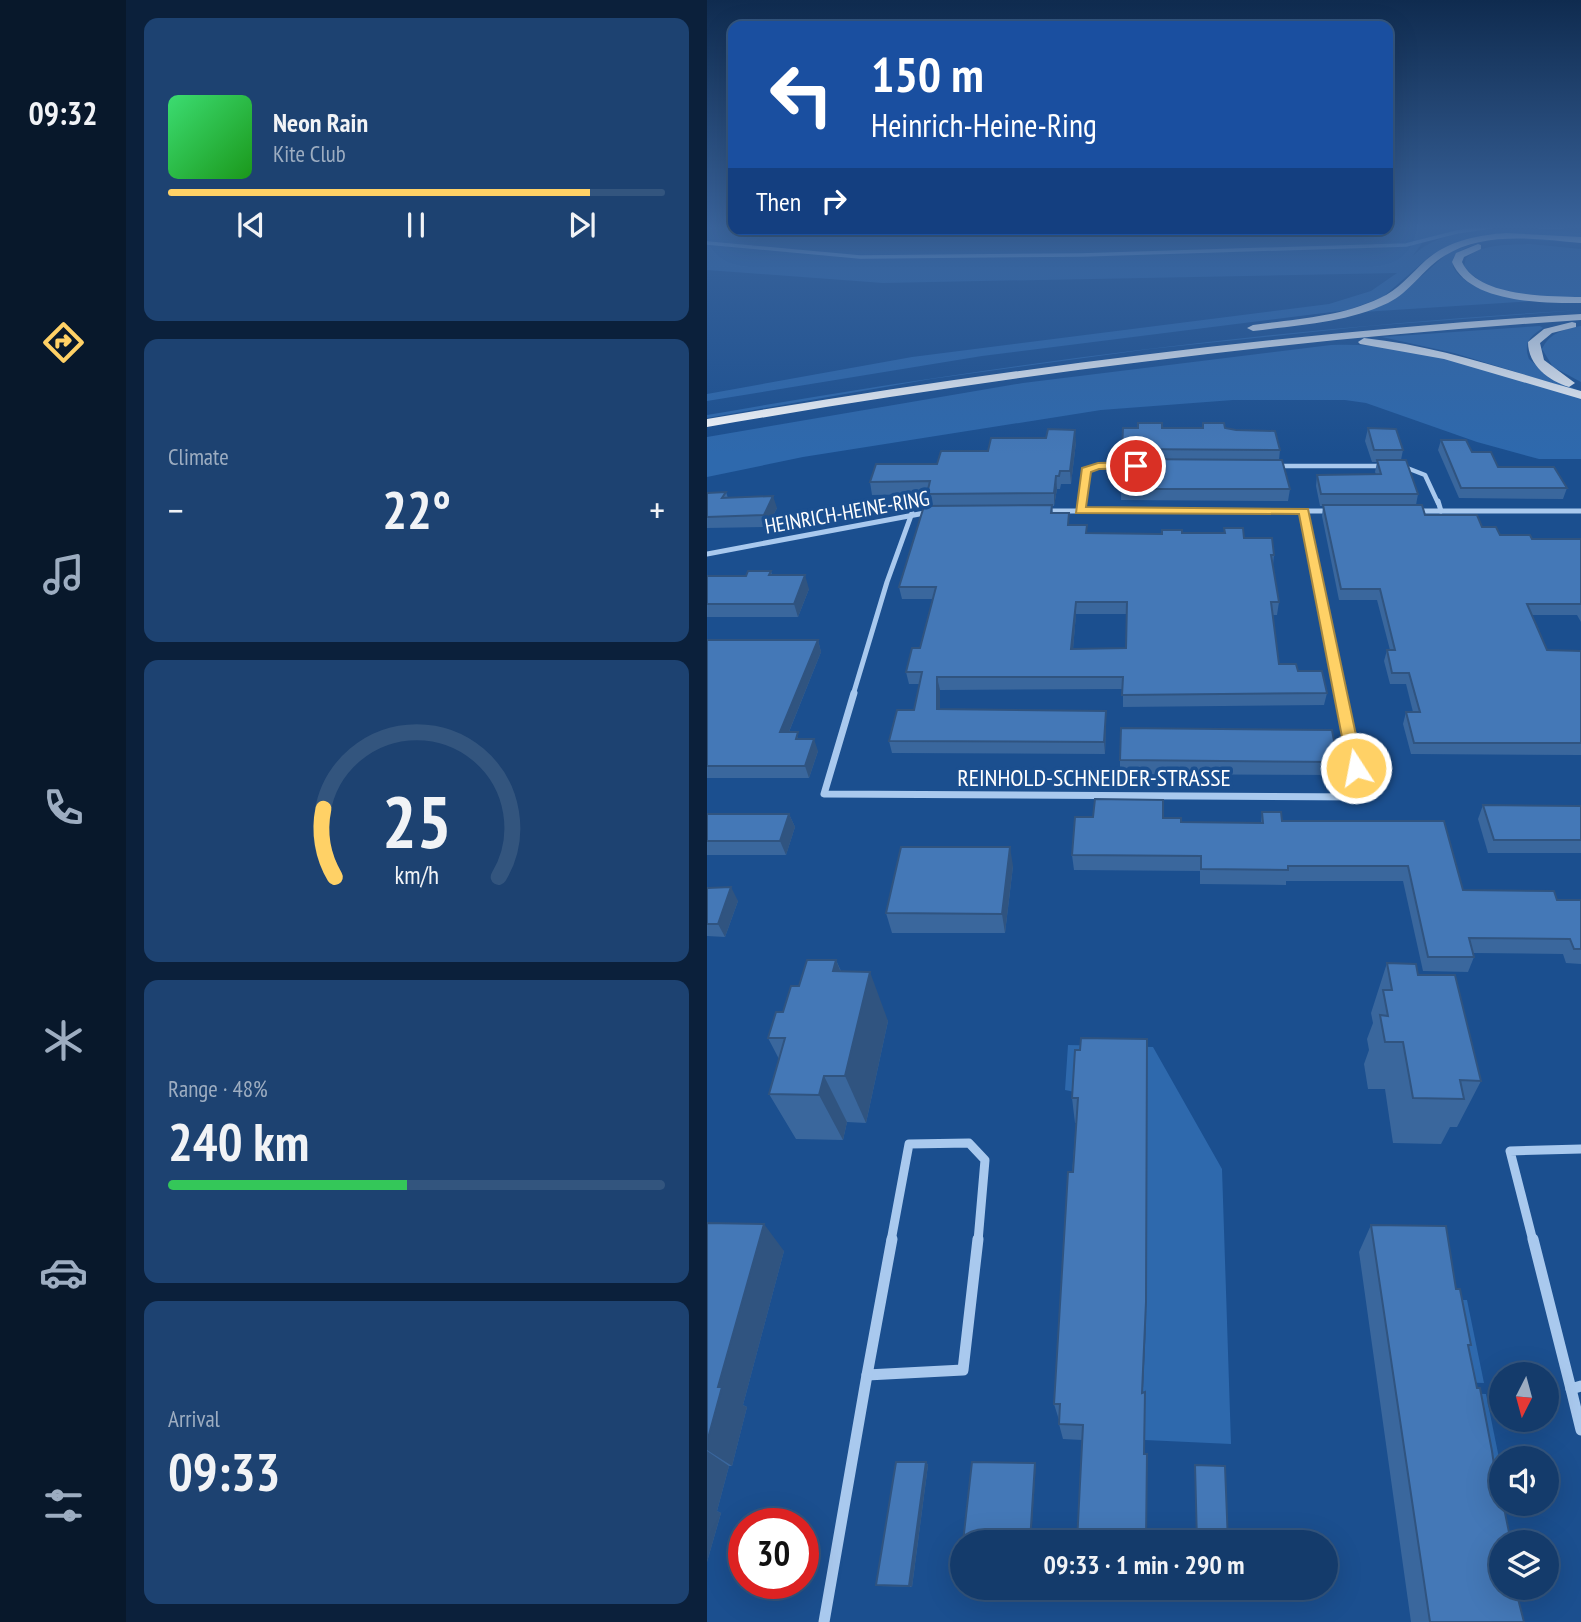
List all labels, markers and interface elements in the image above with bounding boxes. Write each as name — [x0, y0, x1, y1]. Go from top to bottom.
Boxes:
text: 150 m — [871, 42, 984, 106]
icon: left — [756, 49, 847, 140]
text: 09:32 — [28, 92, 98, 134]
text: Heinrich-Heine-Ring — [871, 104, 1097, 146]
text: Neon Rain — [273, 106, 368, 139]
text: Kite Club — [273, 139, 346, 168]
icon: right — [815, 182, 853, 220]
text: Then — [756, 185, 801, 218]
icon: previous — [232, 206, 270, 244]
icon: pause — [397, 206, 435, 244]
icon: next — [563, 206, 601, 244]
icon: directions — [39, 318, 88, 367]
pin — [1106, 436, 1166, 496]
text: Climate — [168, 442, 229, 471]
icon: arrive — [1117, 447, 1155, 485]
text: 22° — [382, 476, 451, 543]
street label: HEINRICH-HEINE-RING — [763, 484, 931, 540]
text: − — [168, 485, 184, 534]
text: + — [649, 485, 665, 534]
icon: music — [39, 550, 88, 599]
position arrow — [1319, 731, 1393, 805]
street label: REINHOLD-SCHNEIDER-STRASSE — [957, 762, 1231, 793]
text: 25 — [382, 773, 451, 867]
icon: phone — [39, 783, 88, 832]
text: km/h — [394, 859, 439, 891]
icon: climate — [39, 1016, 88, 1065]
text: Range · 48% — [168, 1074, 268, 1103]
text: 240 km — [168, 1108, 309, 1175]
icon: car — [39, 1248, 88, 1297]
north arrow — [1489, 1362, 1559, 1432]
map controls — [1489, 1362, 1559, 1600]
text: Arrival — [168, 1404, 220, 1433]
text: 09:33 — [168, 1438, 280, 1505]
button: sound — [1489, 1446, 1559, 1516]
icon: filters — [39, 1481, 88, 1530]
speed limit sign: 30 — [728, 1508, 819, 1599]
button: layers — [1489, 1530, 1559, 1600]
text: 09:33 · 1 min · 290 m — [1044, 1548, 1244, 1581]

